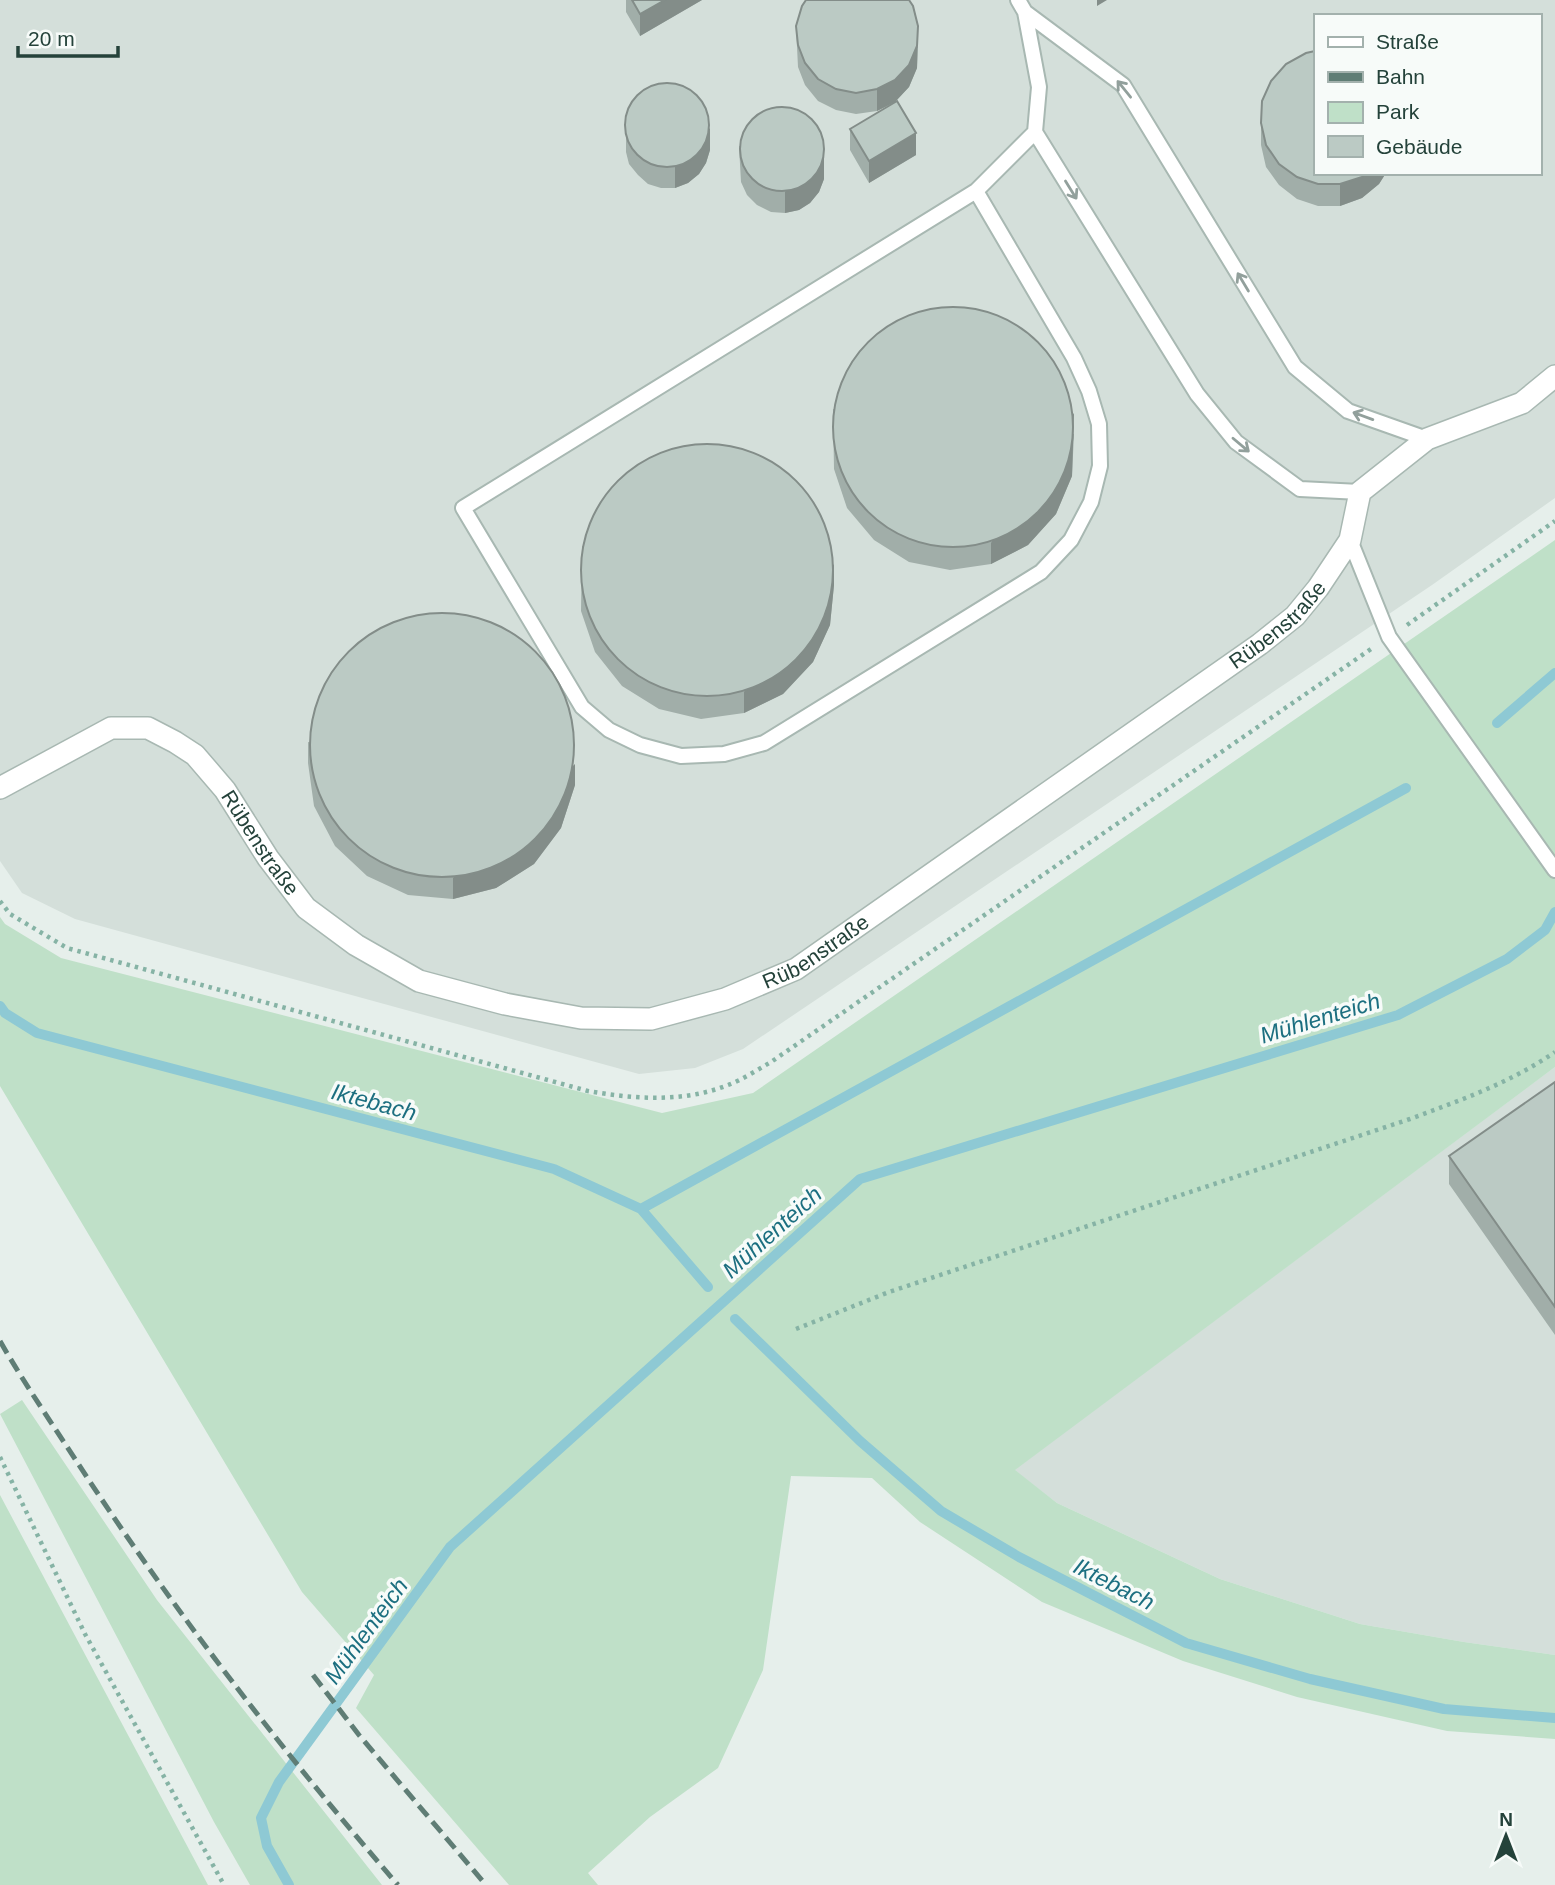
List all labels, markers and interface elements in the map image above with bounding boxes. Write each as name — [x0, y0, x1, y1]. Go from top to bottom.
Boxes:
scale bar — [18, 14, 117, 58]
legend — [1314, 14, 1541, 175]
text: 20 m — [28, 27, 75, 50]
text: Straße — [1376, 30, 1439, 53]
text: Bahn — [1376, 65, 1425, 88]
one-way arrow — [1116, 80, 1132, 98]
text: Park — [1376, 100, 1420, 123]
text: Gebäude — [1376, 135, 1462, 158]
one-way arrow — [1064, 180, 1078, 200]
one-way arrow — [1236, 273, 1250, 293]
one-way arrow — [1352, 409, 1374, 422]
one-way arrow — [1232, 438, 1250, 453]
street label: Rübenstraße — [1225, 576, 1330, 673]
street label: Rübenstraße — [217, 786, 304, 899]
street label: Rübenstraße — [759, 910, 873, 993]
water label: Mühlenteich — [1257, 987, 1383, 1049]
water label: Iktebach — [329, 1078, 419, 1126]
water label: Mühlenteich — [717, 1181, 827, 1283]
water label: Iktebach — [1069, 1553, 1159, 1615]
water label: Mühlenteich — [319, 1573, 413, 1689]
north arrow — [1471, 1801, 1541, 1871]
text: N — [1499, 1809, 1513, 1830]

